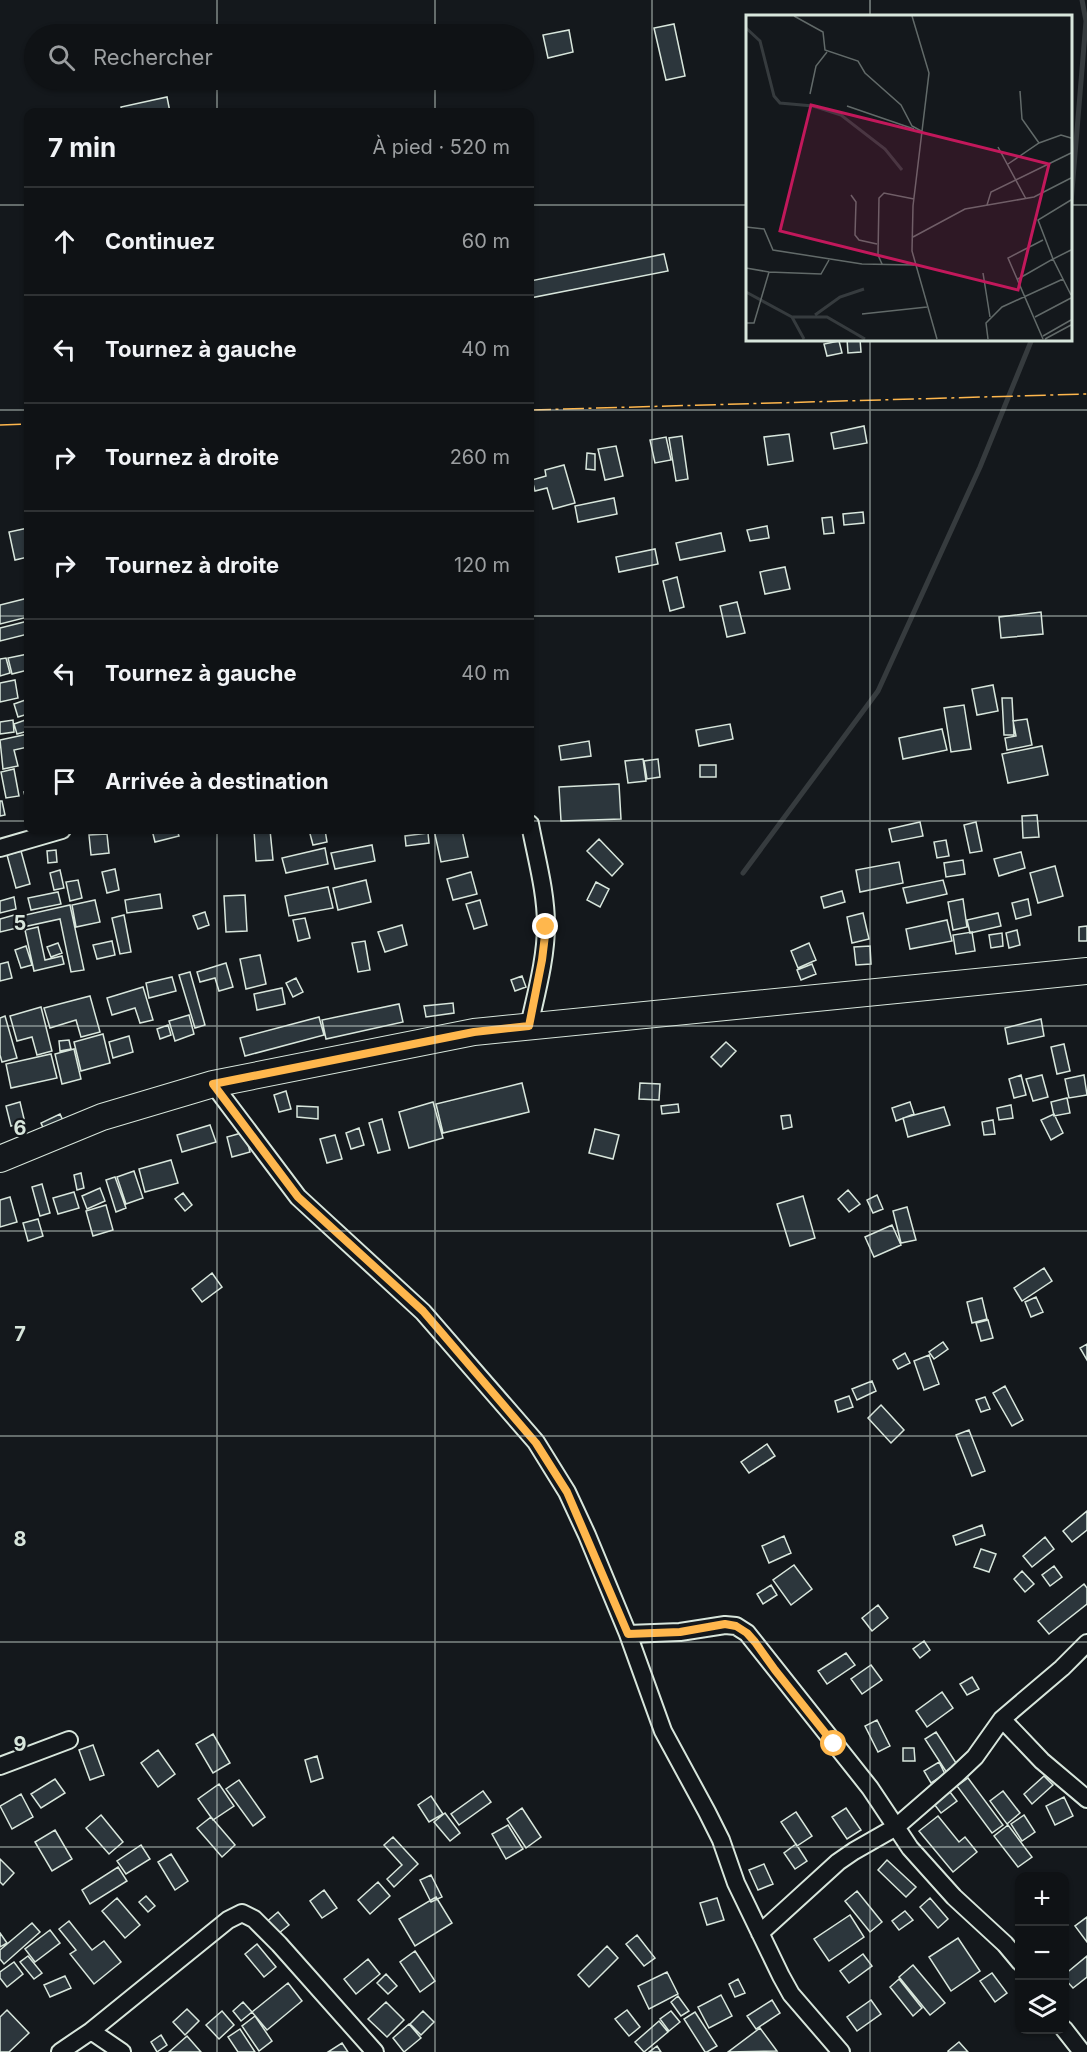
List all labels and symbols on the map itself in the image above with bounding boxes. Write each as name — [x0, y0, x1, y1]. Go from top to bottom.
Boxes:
inset map — [746, 15, 1072, 340]
text: 5 — [14, 911, 26, 935]
route end — [532, 913, 558, 939]
text: 6 — [14, 1116, 27, 1140]
text: 7 — [14, 1322, 26, 1346]
text: 8 — [13, 1527, 27, 1551]
route start — [820, 1730, 846, 1756]
text: 9 — [14, 1732, 27, 1756]

